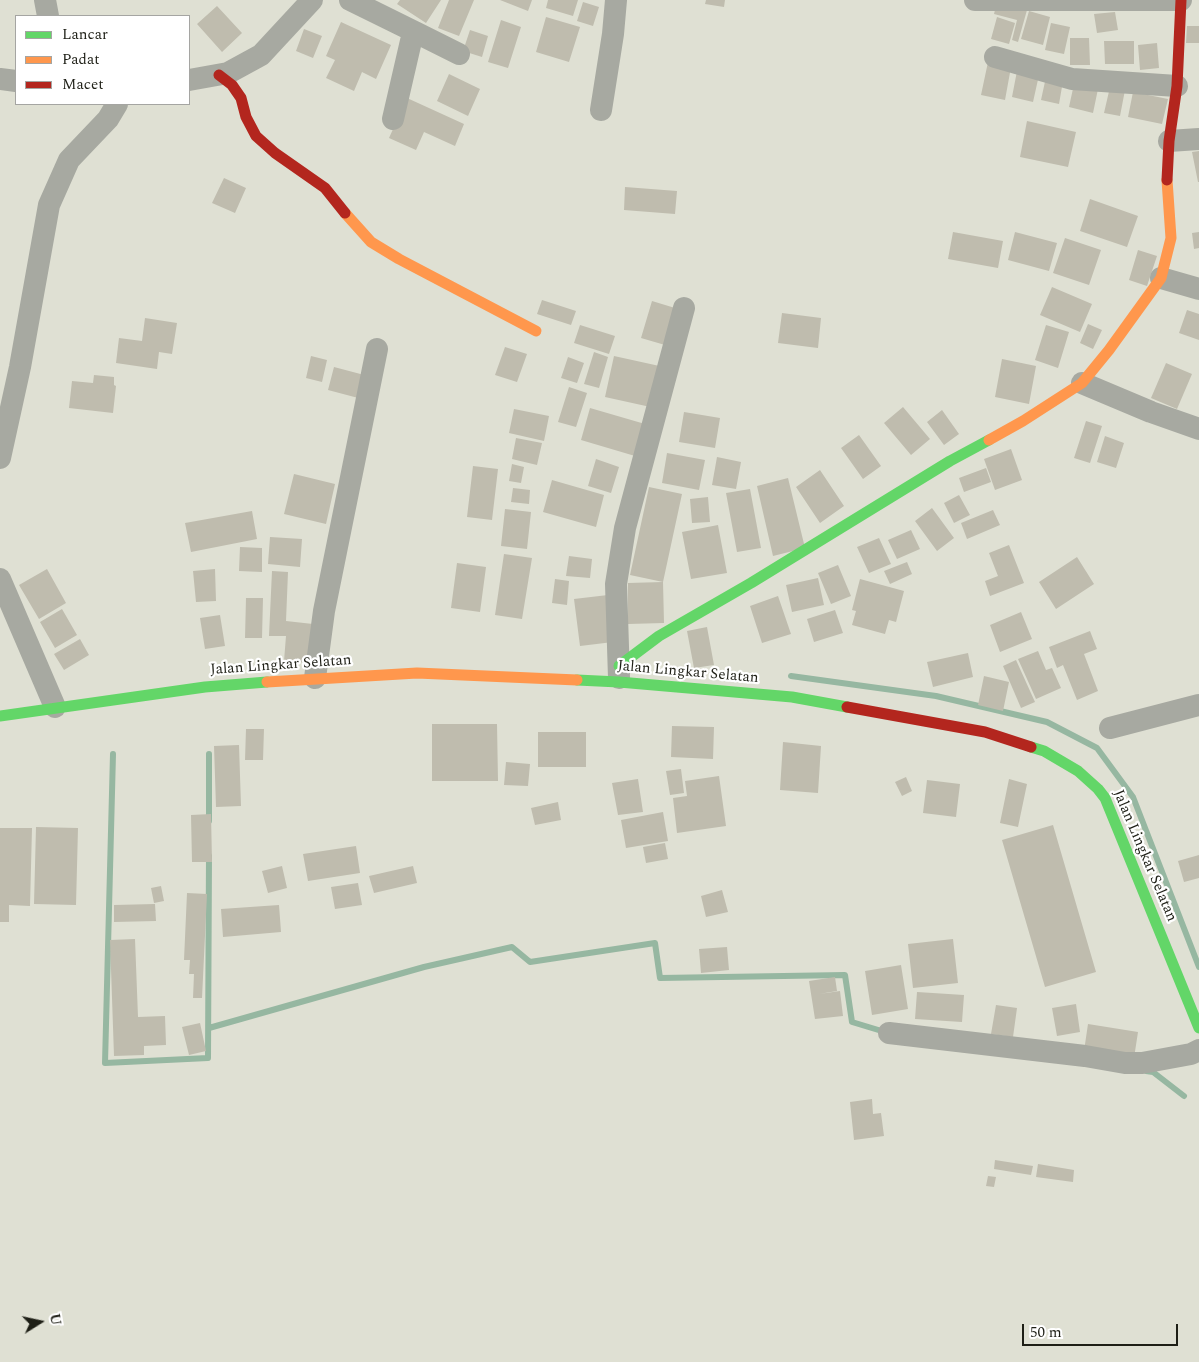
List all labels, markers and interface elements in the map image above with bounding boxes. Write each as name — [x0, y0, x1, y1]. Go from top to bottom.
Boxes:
legend — [15, 15, 190, 105]
text: Lancar — [62, 23, 108, 46]
text: Padat — [62, 48, 100, 71]
text: Macet — [62, 73, 103, 96]
street label: Jalan Lingkar Selatan — [210, 652, 352, 680]
street label: Jalan Lingkar Selatan — [617, 658, 759, 688]
street label: Jalan Lingkar Selatan — [1108, 787, 1180, 925]
north arrow — [15, 1297, 65, 1347]
text: U — [44, 1312, 67, 1327]
scale bar — [1024, 1314, 1180, 1346]
text: 50 m — [1030, 1321, 1062, 1344]

